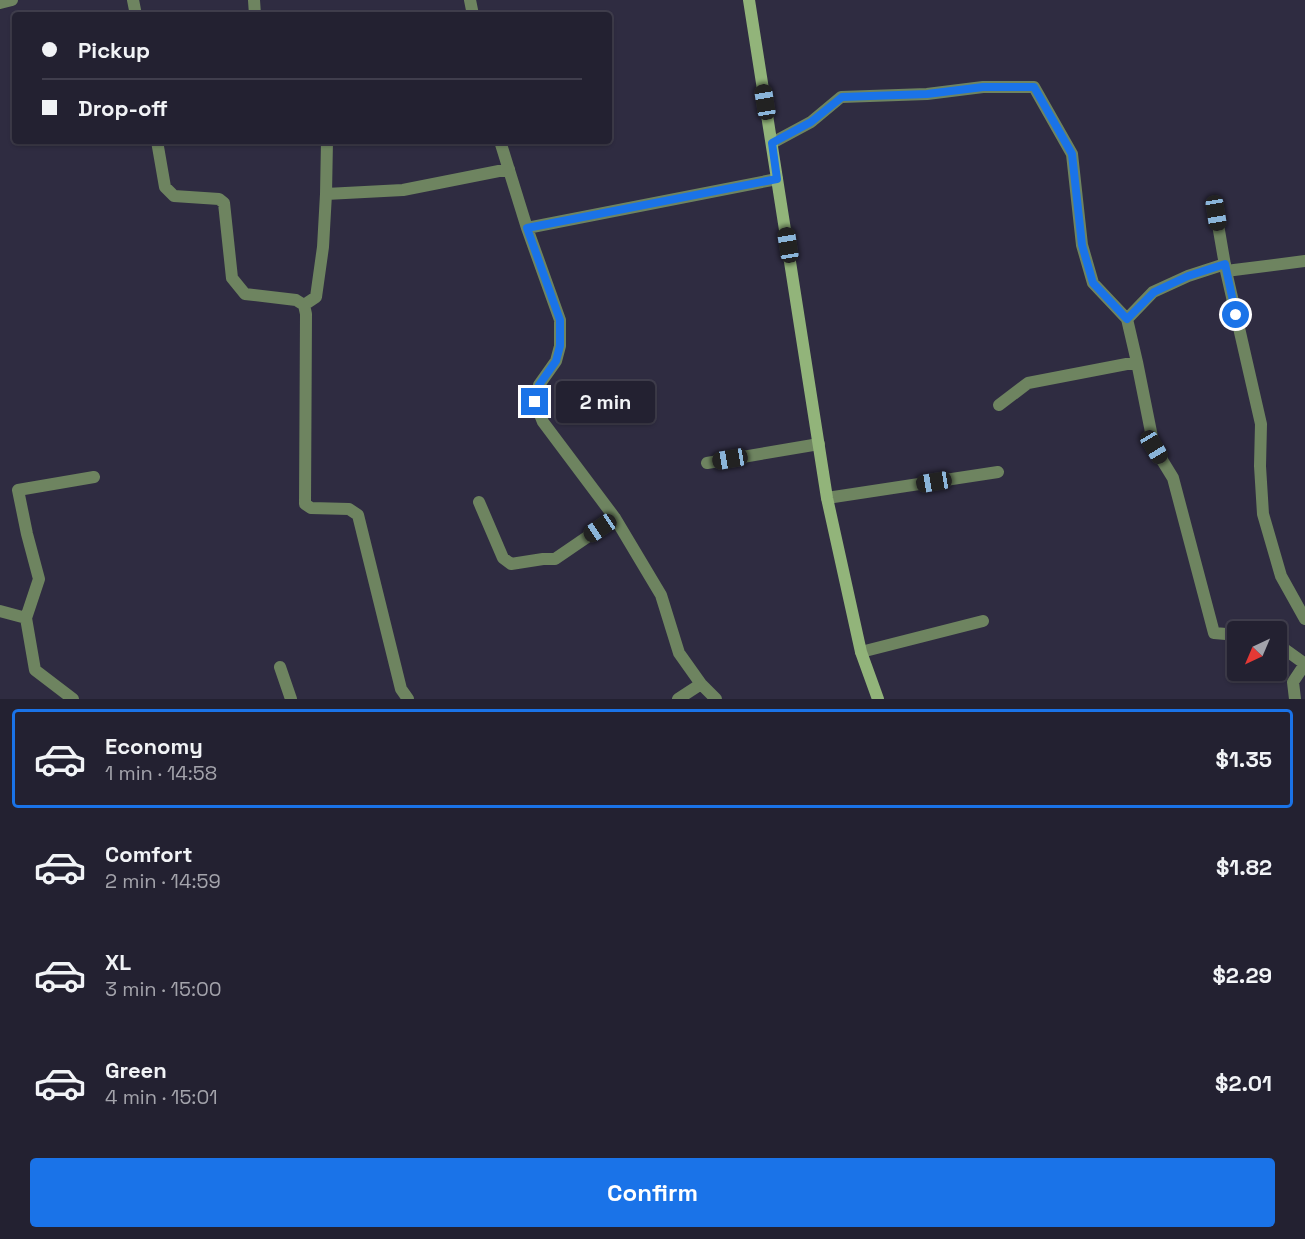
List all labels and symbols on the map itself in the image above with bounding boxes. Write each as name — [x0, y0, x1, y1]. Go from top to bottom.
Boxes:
car — [753, 83, 777, 121]
car — [1204, 194, 1228, 232]
car — [776, 226, 800, 264]
route start — [1222, 301, 1249, 328]
callout: 2 min — [556, 381, 655, 423]
route end — [521, 388, 548, 415]
car — [1137, 427, 1171, 467]
car — [711, 447, 749, 471]
car — [915, 470, 953, 494]
car — [580, 510, 620, 546]
north arrow — [1227, 621, 1287, 681]

